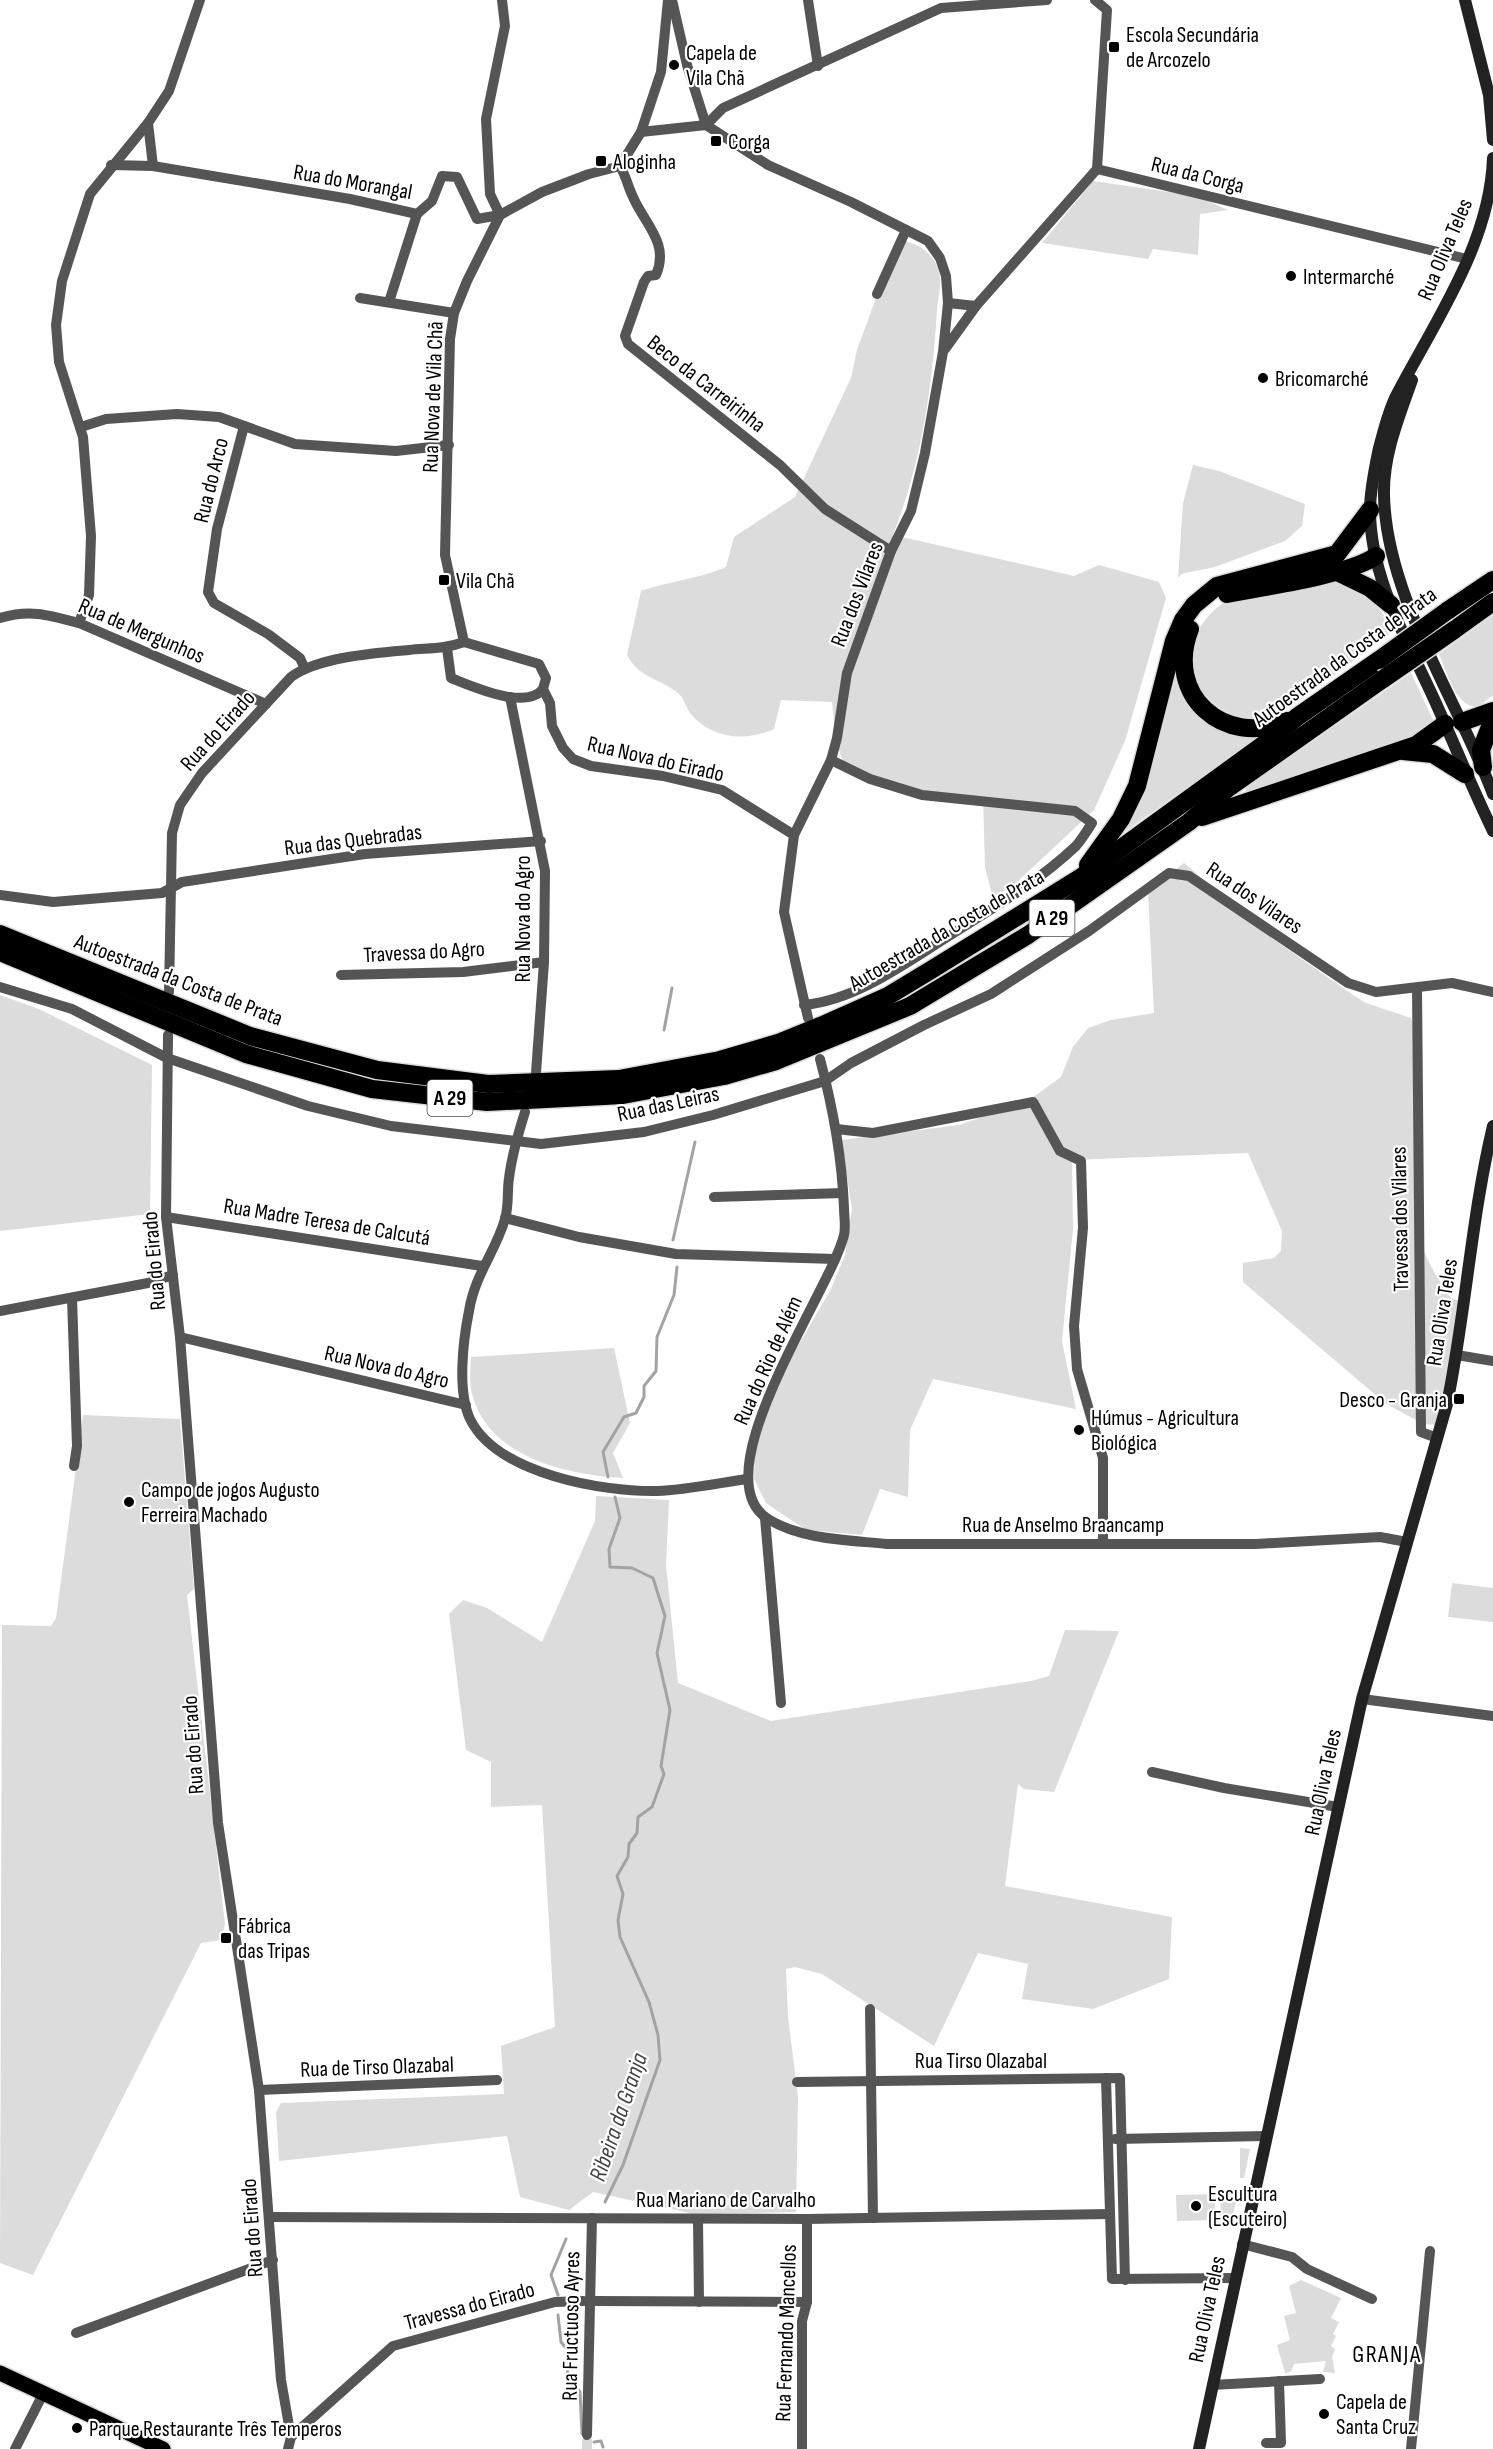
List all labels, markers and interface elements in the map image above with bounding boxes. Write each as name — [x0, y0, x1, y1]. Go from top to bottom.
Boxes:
place label: Escola Secundária de Arcozelo — [1126, 22, 1259, 74]
place label: Capela de Vila Chã — [686, 40, 757, 92]
marker: Escola Secundária de Arcozelo — [1107, 40, 1121, 54]
marker: Capela de Vila Chã — [667, 58, 681, 72]
place label: Corga — [728, 129, 770, 156]
marker: Corga — [709, 134, 723, 148]
place label: Aloginha — [612, 149, 676, 176]
street label: Rua da Corga — [1148, 151, 1247, 200]
marker: Aloginha — [594, 154, 608, 168]
street label: Rua do Morangal — [291, 159, 414, 206]
street label: Rua Oliva Teles — [1412, 194, 1479, 305]
place label: Intermarché — [1303, 264, 1394, 291]
marker: Intermarché — [1284, 269, 1298, 283]
street label: Rua Nova de Vila Chã — [417, 321, 450, 473]
street label: Beco da Carreirinha — [641, 330, 771, 439]
place label: Bricomarché — [1275, 366, 1369, 393]
marker: Bricomarché — [1256, 371, 1270, 385]
street label: Rua do Arco — [188, 435, 235, 526]
street label: Rua dos Vilares — [825, 538, 890, 651]
place label: Vila Chã — [456, 568, 515, 595]
marker: Vila Chã — [437, 573, 451, 587]
street label: Autoestrada da Costa de Prata — [1247, 581, 1442, 734]
street label: Rua de Mergunhos — [74, 593, 209, 670]
street label: Rua do Eirado — [175, 685, 261, 777]
street label: Rua Nova do Eirado — [585, 731, 727, 788]
street label: Rua das Quebradas — [283, 819, 424, 862]
street label: Rua Nova do Agro — [510, 855, 537, 983]
street label: Rua dos Vilares — [1201, 856, 1308, 940]
street label: Autoestrada da Costa de Prata — [844, 863, 1049, 998]
road number: A 29 — [1030, 900, 1074, 936]
street label: Autoestrada da Costa de Prata — [70, 928, 286, 1033]
street label: Travessa do Agro — [363, 936, 486, 969]
road number: A 29 — [428, 1080, 472, 1116]
street label: Rua das Leiras — [615, 1080, 722, 1128]
street label: Travessa dos Vilares — [1386, 1146, 1415, 1292]
street label: Rua Madre Teresa de Calcutá — [222, 1193, 432, 1252]
street label: Rua do Eirado — [137, 1210, 172, 1311]
street label: Rua Oliva Teles — [1421, 1257, 1464, 1368]
street label: Rua do Rio de Além — [728, 1292, 809, 1429]
street label: Rua Nova do Agro — [322, 1340, 452, 1395]
place label: Desco - Granja — [1339, 1387, 1447, 1414]
marker: Desco - Granja — [1452, 1392, 1466, 1406]
place label: Húmus - Agricultura Biológica — [1091, 1405, 1239, 1457]
marker: Húmus - Agricultura Biológica — [1072, 1423, 1086, 1437]
place label: Campo de jogos Augusto Ferreira Machado — [141, 1477, 320, 1529]
marker: Campo de jogos Augusto Ferreira Machado — [122, 1495, 136, 1509]
street label: Rua de Anselmo Braancamp — [962, 1512, 1164, 1539]
street label: Rua do Eirado — [177, 1695, 210, 1795]
street label: Rua Oliva Teles — [1299, 1727, 1348, 1838]
place label: Fábrica das Tripas — [238, 1913, 310, 1965]
marker: Fábrica das Tripas — [219, 1931, 233, 1945]
street label: Rua Tirso Olazabal — [915, 2048, 1047, 2075]
water label: Ribeira da Granja — [583, 2049, 654, 2185]
street label: Rua de Tirso Olazabal — [300, 2051, 454, 2084]
street label: Rua do Eirado — [236, 2178, 269, 2278]
place label: Escultura (Escuteiro) — [1208, 2181, 1287, 2233]
street label: Rua Mariano de Carvalho — [636, 2187, 816, 2214]
marker: Escultura (Escuteiro) — [1189, 2199, 1203, 2213]
street label: Rua Fernando Mancellos — [770, 2244, 803, 2422]
street label: Rua Fructuoso Ayres — [557, 2251, 586, 2401]
street label: Rua Oliva Teles — [1183, 2254, 1232, 2365]
street label: Travessa do Eirado — [401, 2276, 538, 2337]
district label: GRANJA — [1352, 2340, 1422, 2369]
place label: Capela de Santa Cruz — [1336, 2389, 1416, 2441]
marker: Capela de Santa Cruz — [1317, 2407, 1331, 2421]
place label: Parque Restaurante Três Temperos — [89, 2416, 342, 2443]
marker: Parque Restaurante Três Temperos — [70, 2421, 84, 2435]

